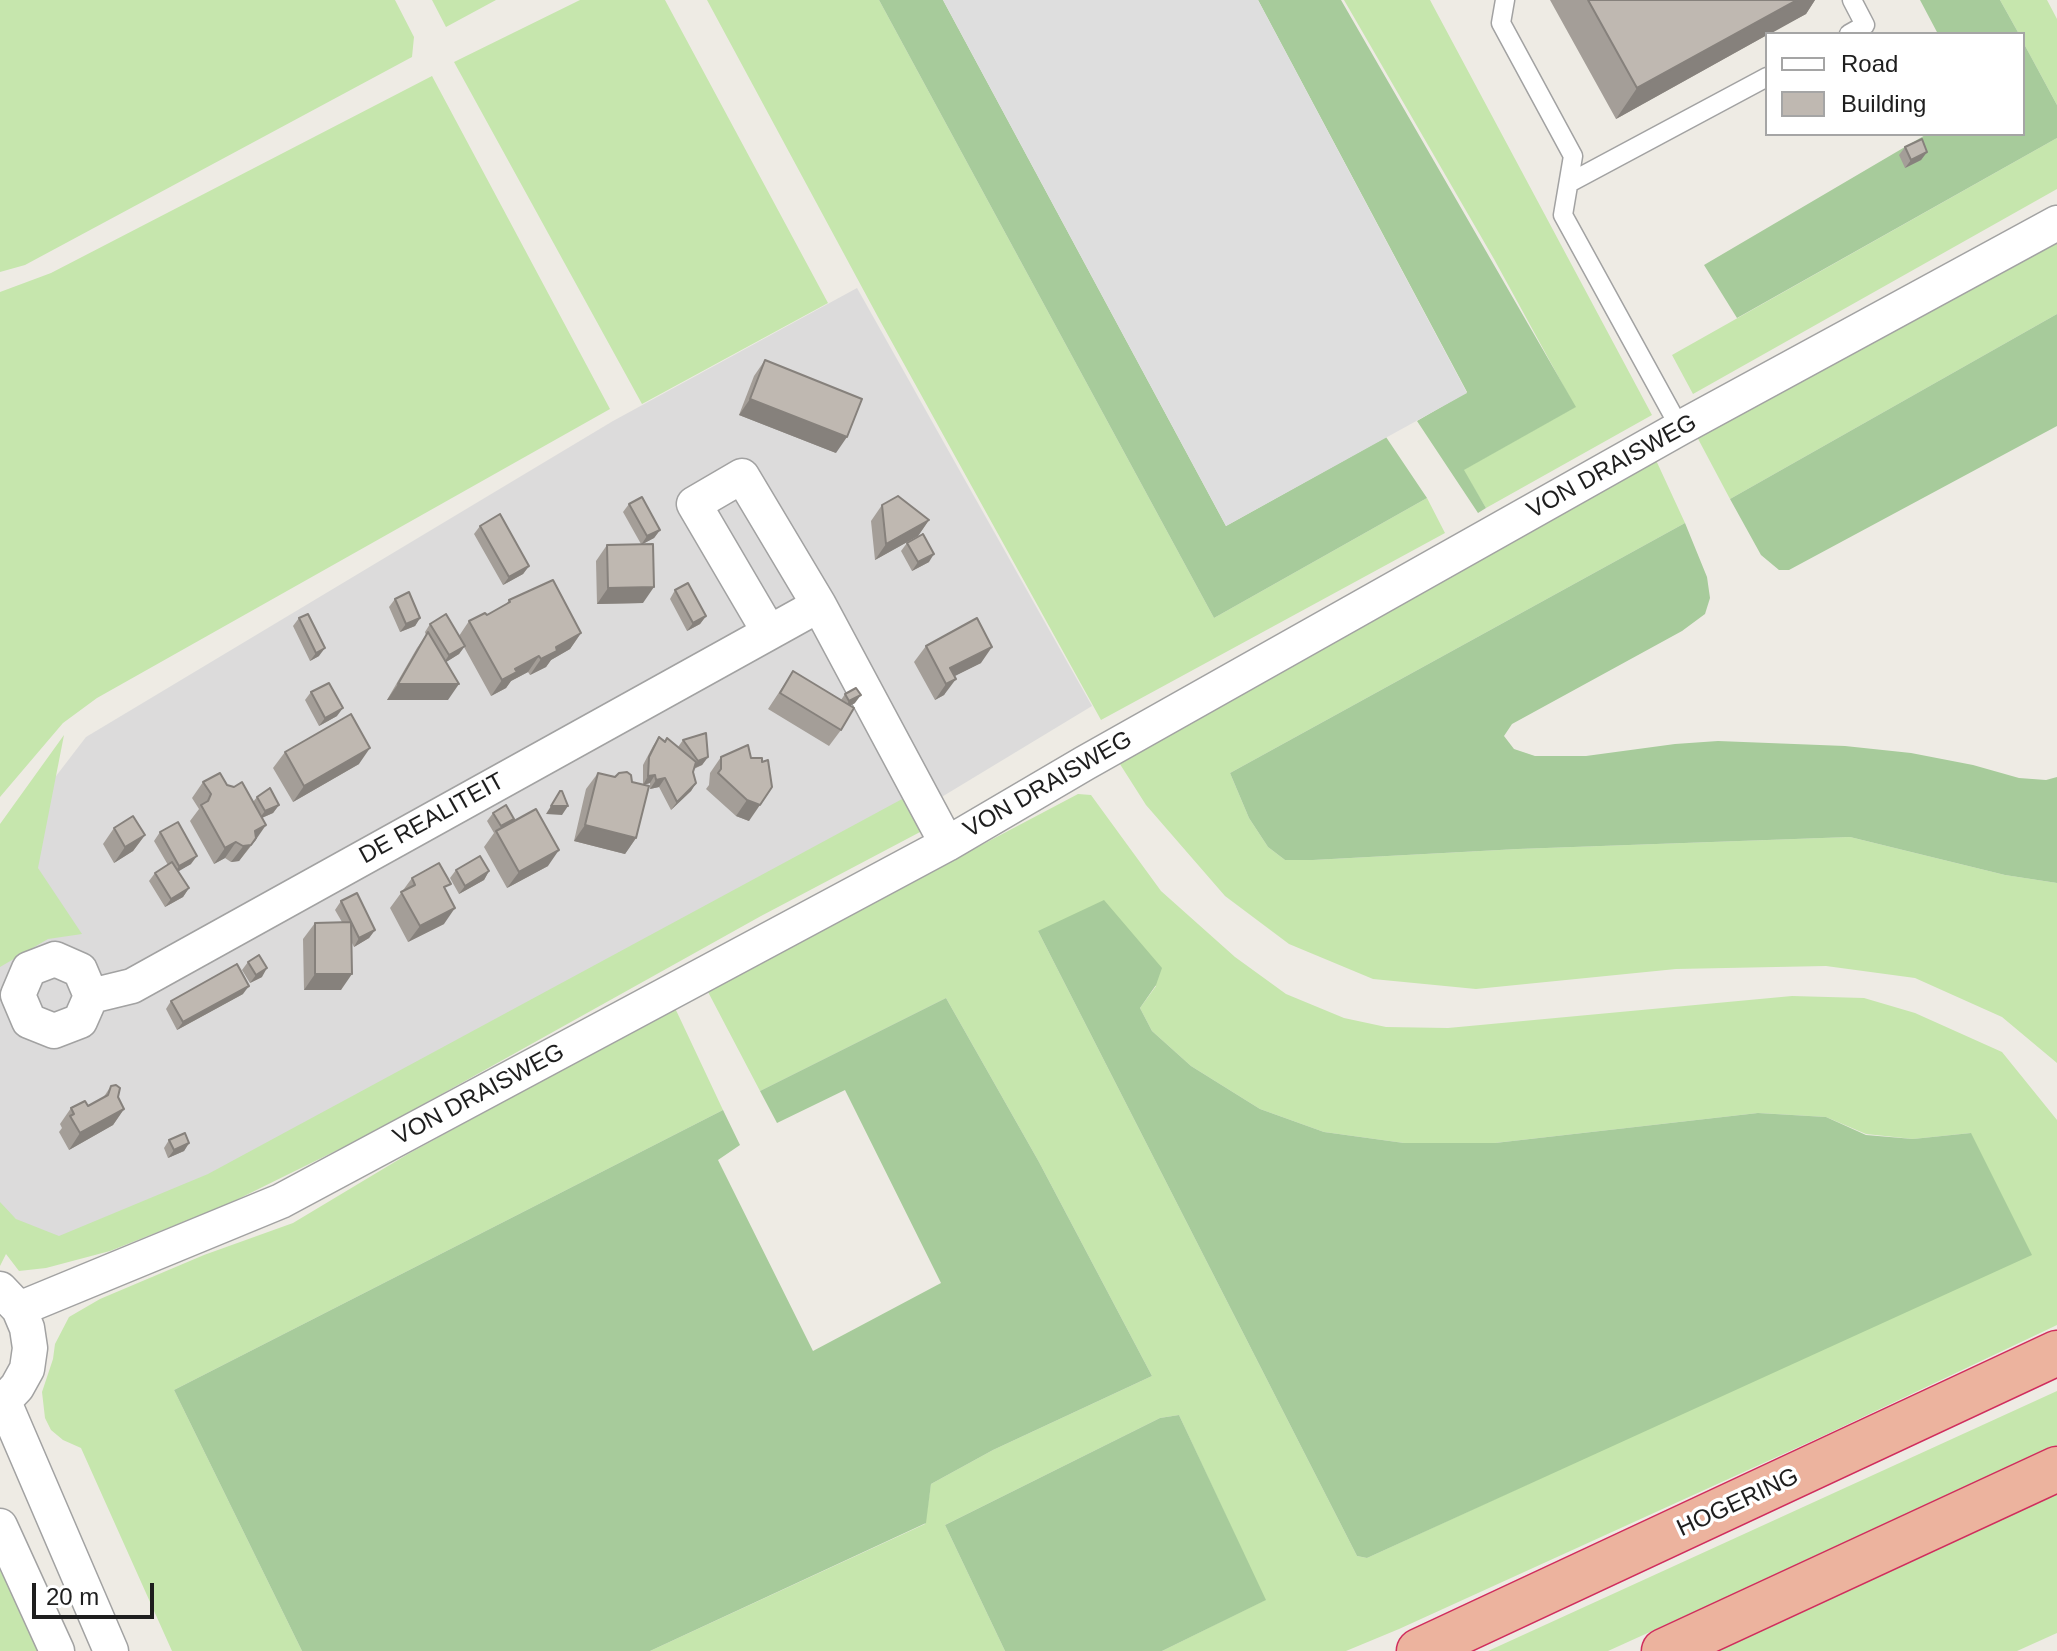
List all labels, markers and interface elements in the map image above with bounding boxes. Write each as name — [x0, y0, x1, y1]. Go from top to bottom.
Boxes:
legend — [1765, 32, 2025, 136]
text: Road — [1841, 50, 1898, 77]
text: Building — [1841, 90, 1926, 117]
street label: VON DRAISWEG — [1522, 409, 1702, 525]
street label: VON DRAISWEG — [959, 725, 1137, 845]
street label: DE REALITEIT — [354, 767, 510, 871]
street label: VON DRAISWEG — [389, 1038, 569, 1152]
street label: HOGERING — [1673, 1462, 1803, 1544]
scale bar — [36, 1567, 158, 1617]
text: 20 m — [46, 1583, 99, 1610]

